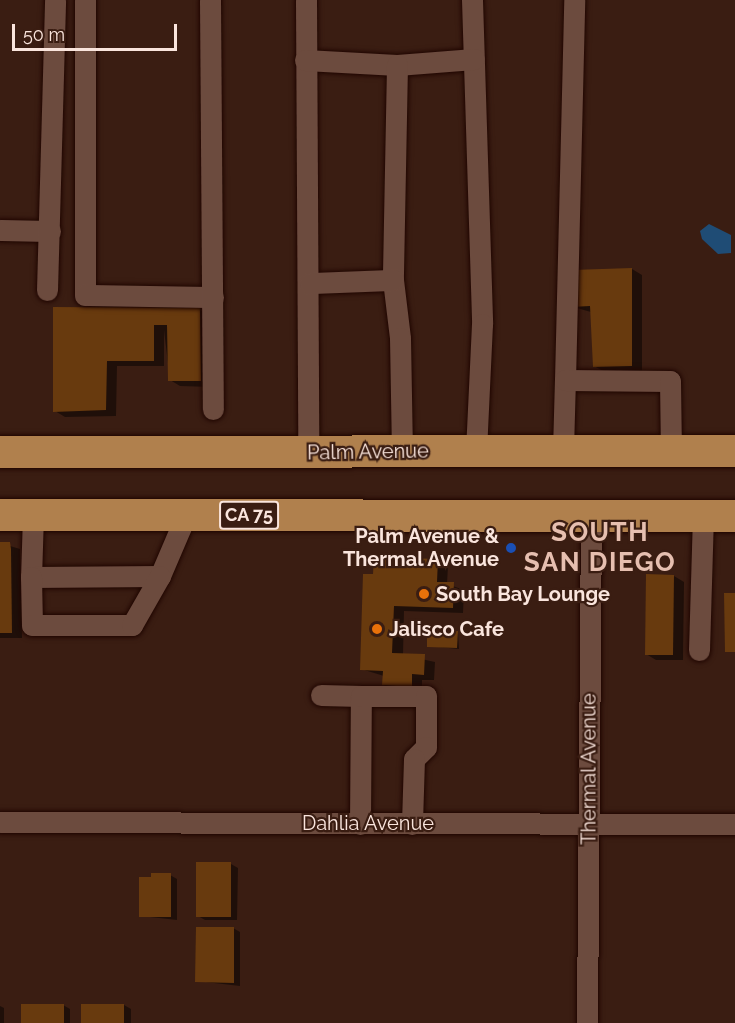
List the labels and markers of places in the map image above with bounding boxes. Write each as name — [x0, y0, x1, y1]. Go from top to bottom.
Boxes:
place label: Palm Avenue & Thermal Avenue — [342, 524, 499, 571]
marker: Palm Avenue & Thermal Avenue — [504, 541, 518, 555]
place label: South Bay Lounge — [436, 582, 611, 606]
marker: South Bay Lounge — [417, 587, 431, 601]
place label: Jalisco Cafe — [389, 617, 504, 641]
marker: Jalisco Cafe — [370, 622, 384, 636]

